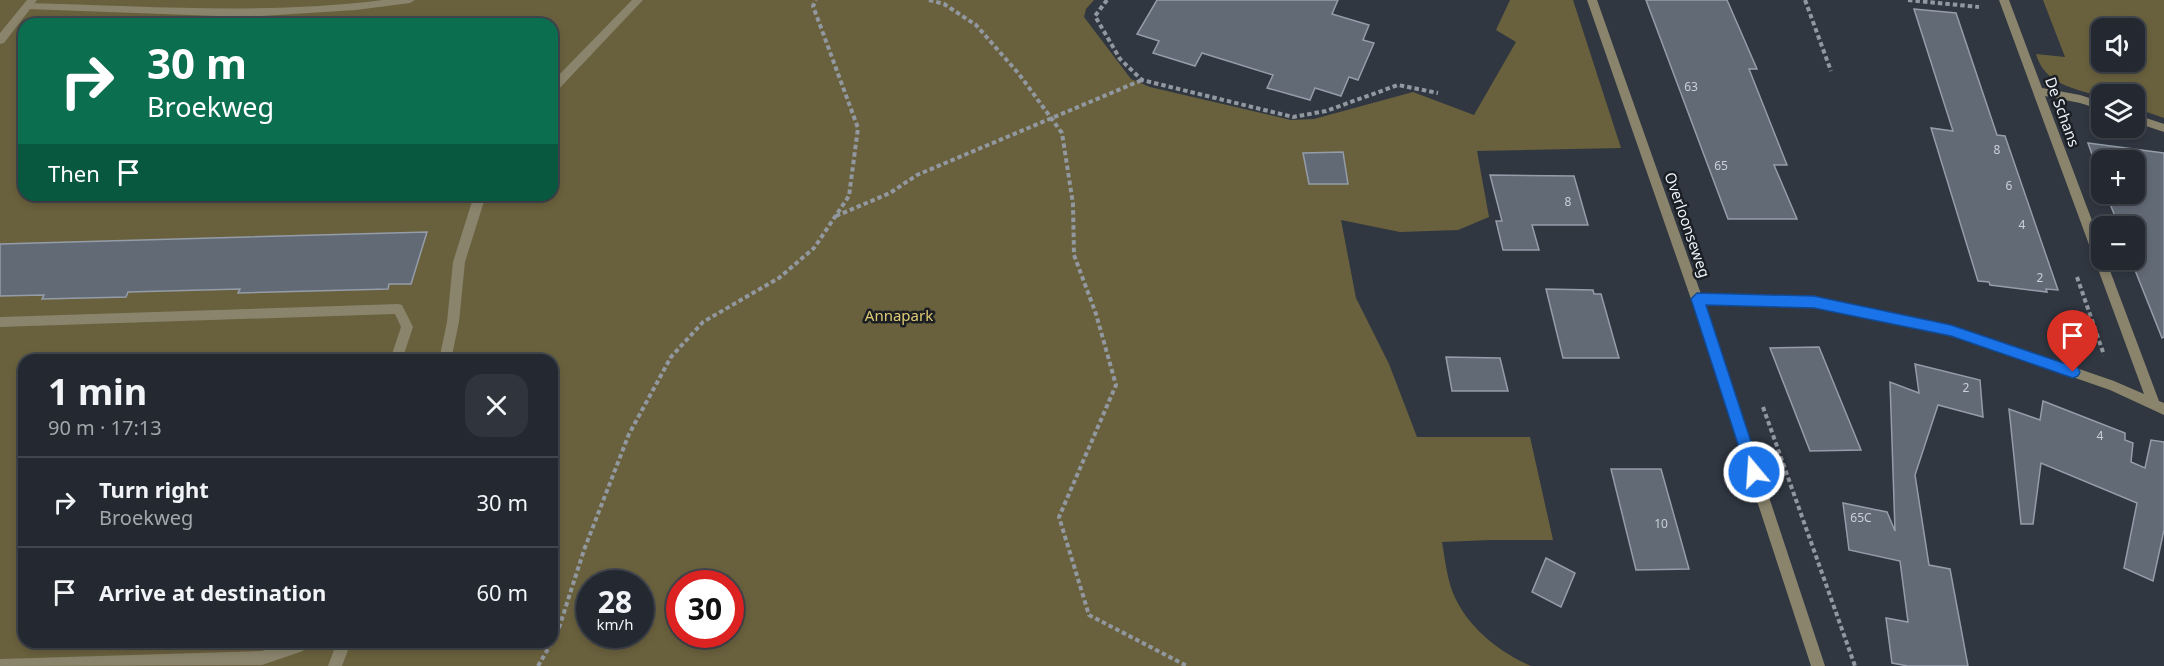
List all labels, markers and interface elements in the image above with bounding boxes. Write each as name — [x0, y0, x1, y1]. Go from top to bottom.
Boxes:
map controls — [2091, 18, 2145, 270]
button: sound — [2091, 18, 2145, 72]
text: 30 m — [147, 34, 247, 91]
icon: right — [48, 42, 126, 120]
street label: De Schans — [2041, 74, 2085, 149]
house number: 63 — [1684, 78, 1698, 95]
button: layers — [2091, 84, 2145, 138]
text: Broekweg — [147, 88, 274, 125]
house number: 8 — [1994, 141, 2001, 158]
button: + — [2091, 150, 2145, 204]
icon: arrive — [112, 156, 145, 189]
house number: 65 — [1714, 157, 1728, 174]
text: Then — [48, 158, 100, 188]
street label: Overloonseweg — [1661, 169, 1715, 280]
house number: 6 — [2006, 177, 2013, 194]
house number: 8 — [1565, 193, 1572, 210]
house number: 4 — [2019, 216, 2026, 233]
button: − — [2091, 216, 2145, 270]
house number: 2 — [2037, 269, 2044, 286]
park label: Annapark — [865, 305, 933, 325]
pin — [2047, 310, 2098, 372]
icon: arrive — [2056, 319, 2089, 352]
text: 1 min — [48, 367, 147, 416]
button: close — [465, 374, 528, 437]
house number: 2 — [1963, 379, 1970, 396]
text: 90 m · 17:13 — [48, 414, 162, 441]
house number: 4 — [2097, 427, 2104, 444]
position arrow — [1722, 440, 1786, 504]
text: Turn right — [99, 474, 209, 504]
icon: right — [48, 486, 81, 519]
text: 30 m — [477, 487, 528, 517]
text: Broekweg — [99, 504, 193, 531]
house number: 65C — [1850, 509, 1872, 526]
house number: 10 — [1654, 515, 1668, 532]
speed limit sign: 30 — [666, 570, 744, 648]
icon: arrive — [48, 576, 81, 609]
text: Arrive at destination — [99, 577, 326, 607]
text: 60 m — [477, 577, 528, 607]
text: 28 — [598, 581, 632, 622]
text: km/h — [597, 614, 633, 634]

